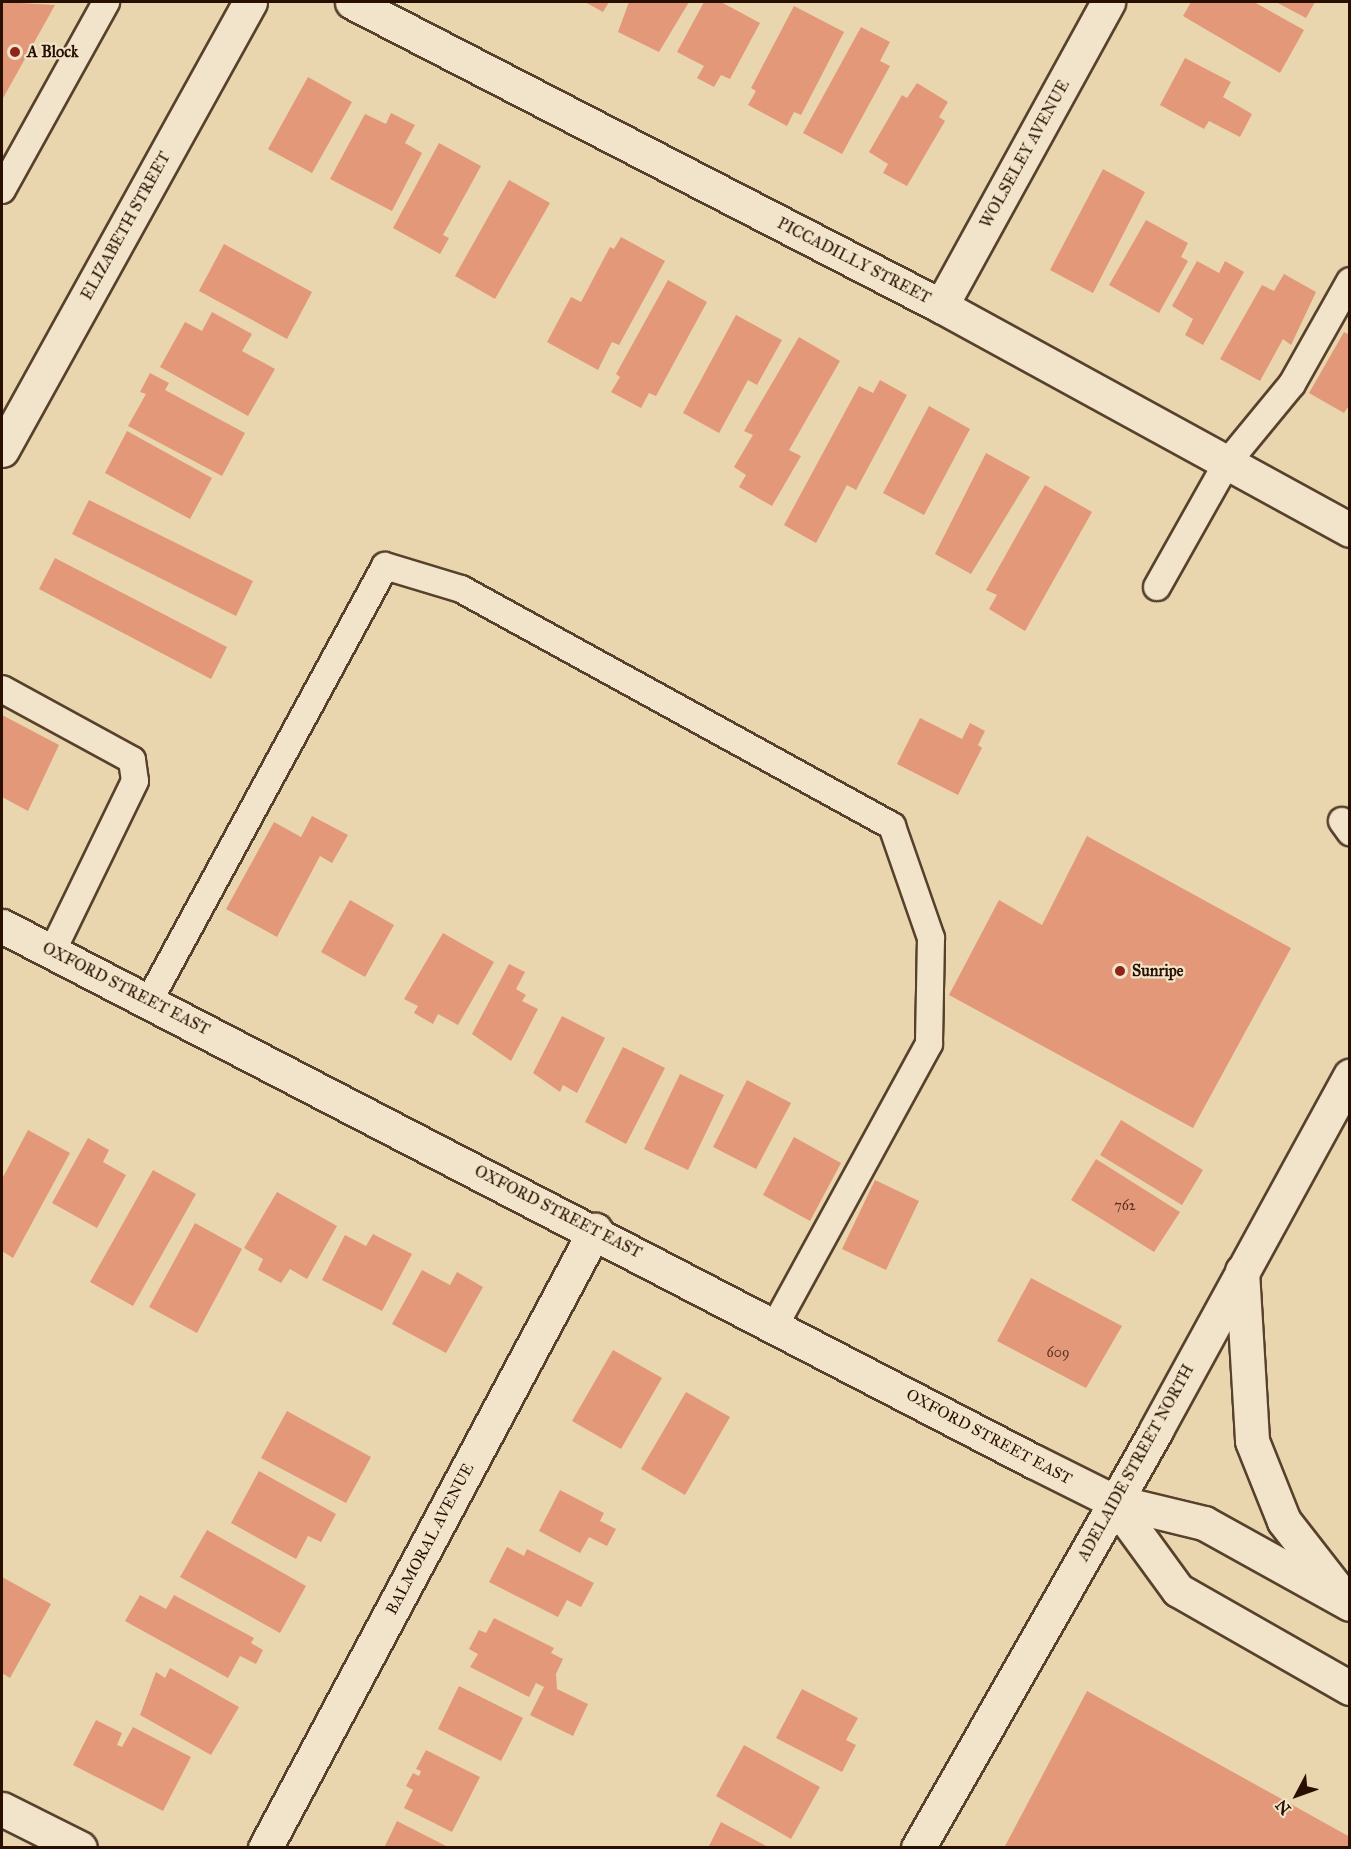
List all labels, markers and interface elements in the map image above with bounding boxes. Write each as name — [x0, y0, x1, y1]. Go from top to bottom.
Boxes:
place label: A Block — [27, 42, 78, 62]
marker: A Block — [8, 45, 22, 59]
street label: WOLSELEY AVENUE — [976, 77, 1074, 231]
street label: ELIZABETH STREET — [77, 149, 175, 303]
street label: PICCADILLY STREET — [774, 214, 934, 308]
street label: OXFORD STREET EAST — [39, 938, 213, 1040]
place label: Sunripe — [1132, 961, 1183, 981]
marker: Sunripe — [1113, 964, 1127, 978]
street label: OXFORD STREET EAST — [471, 1161, 645, 1263]
house number: 762 — [1114, 1198, 1136, 1214]
house number: 609 — [1047, 1345, 1069, 1361]
street label: ADELAIDE STREET NORTH — [1074, 1361, 1198, 1565]
street label: OXFORD STREET EAST — [903, 1385, 1075, 1489]
street label: BALMORAL AVENUE — [382, 1460, 478, 1618]
north arrow — [1267, 1765, 1327, 1825]
text: N — [1271, 1796, 1295, 1818]

